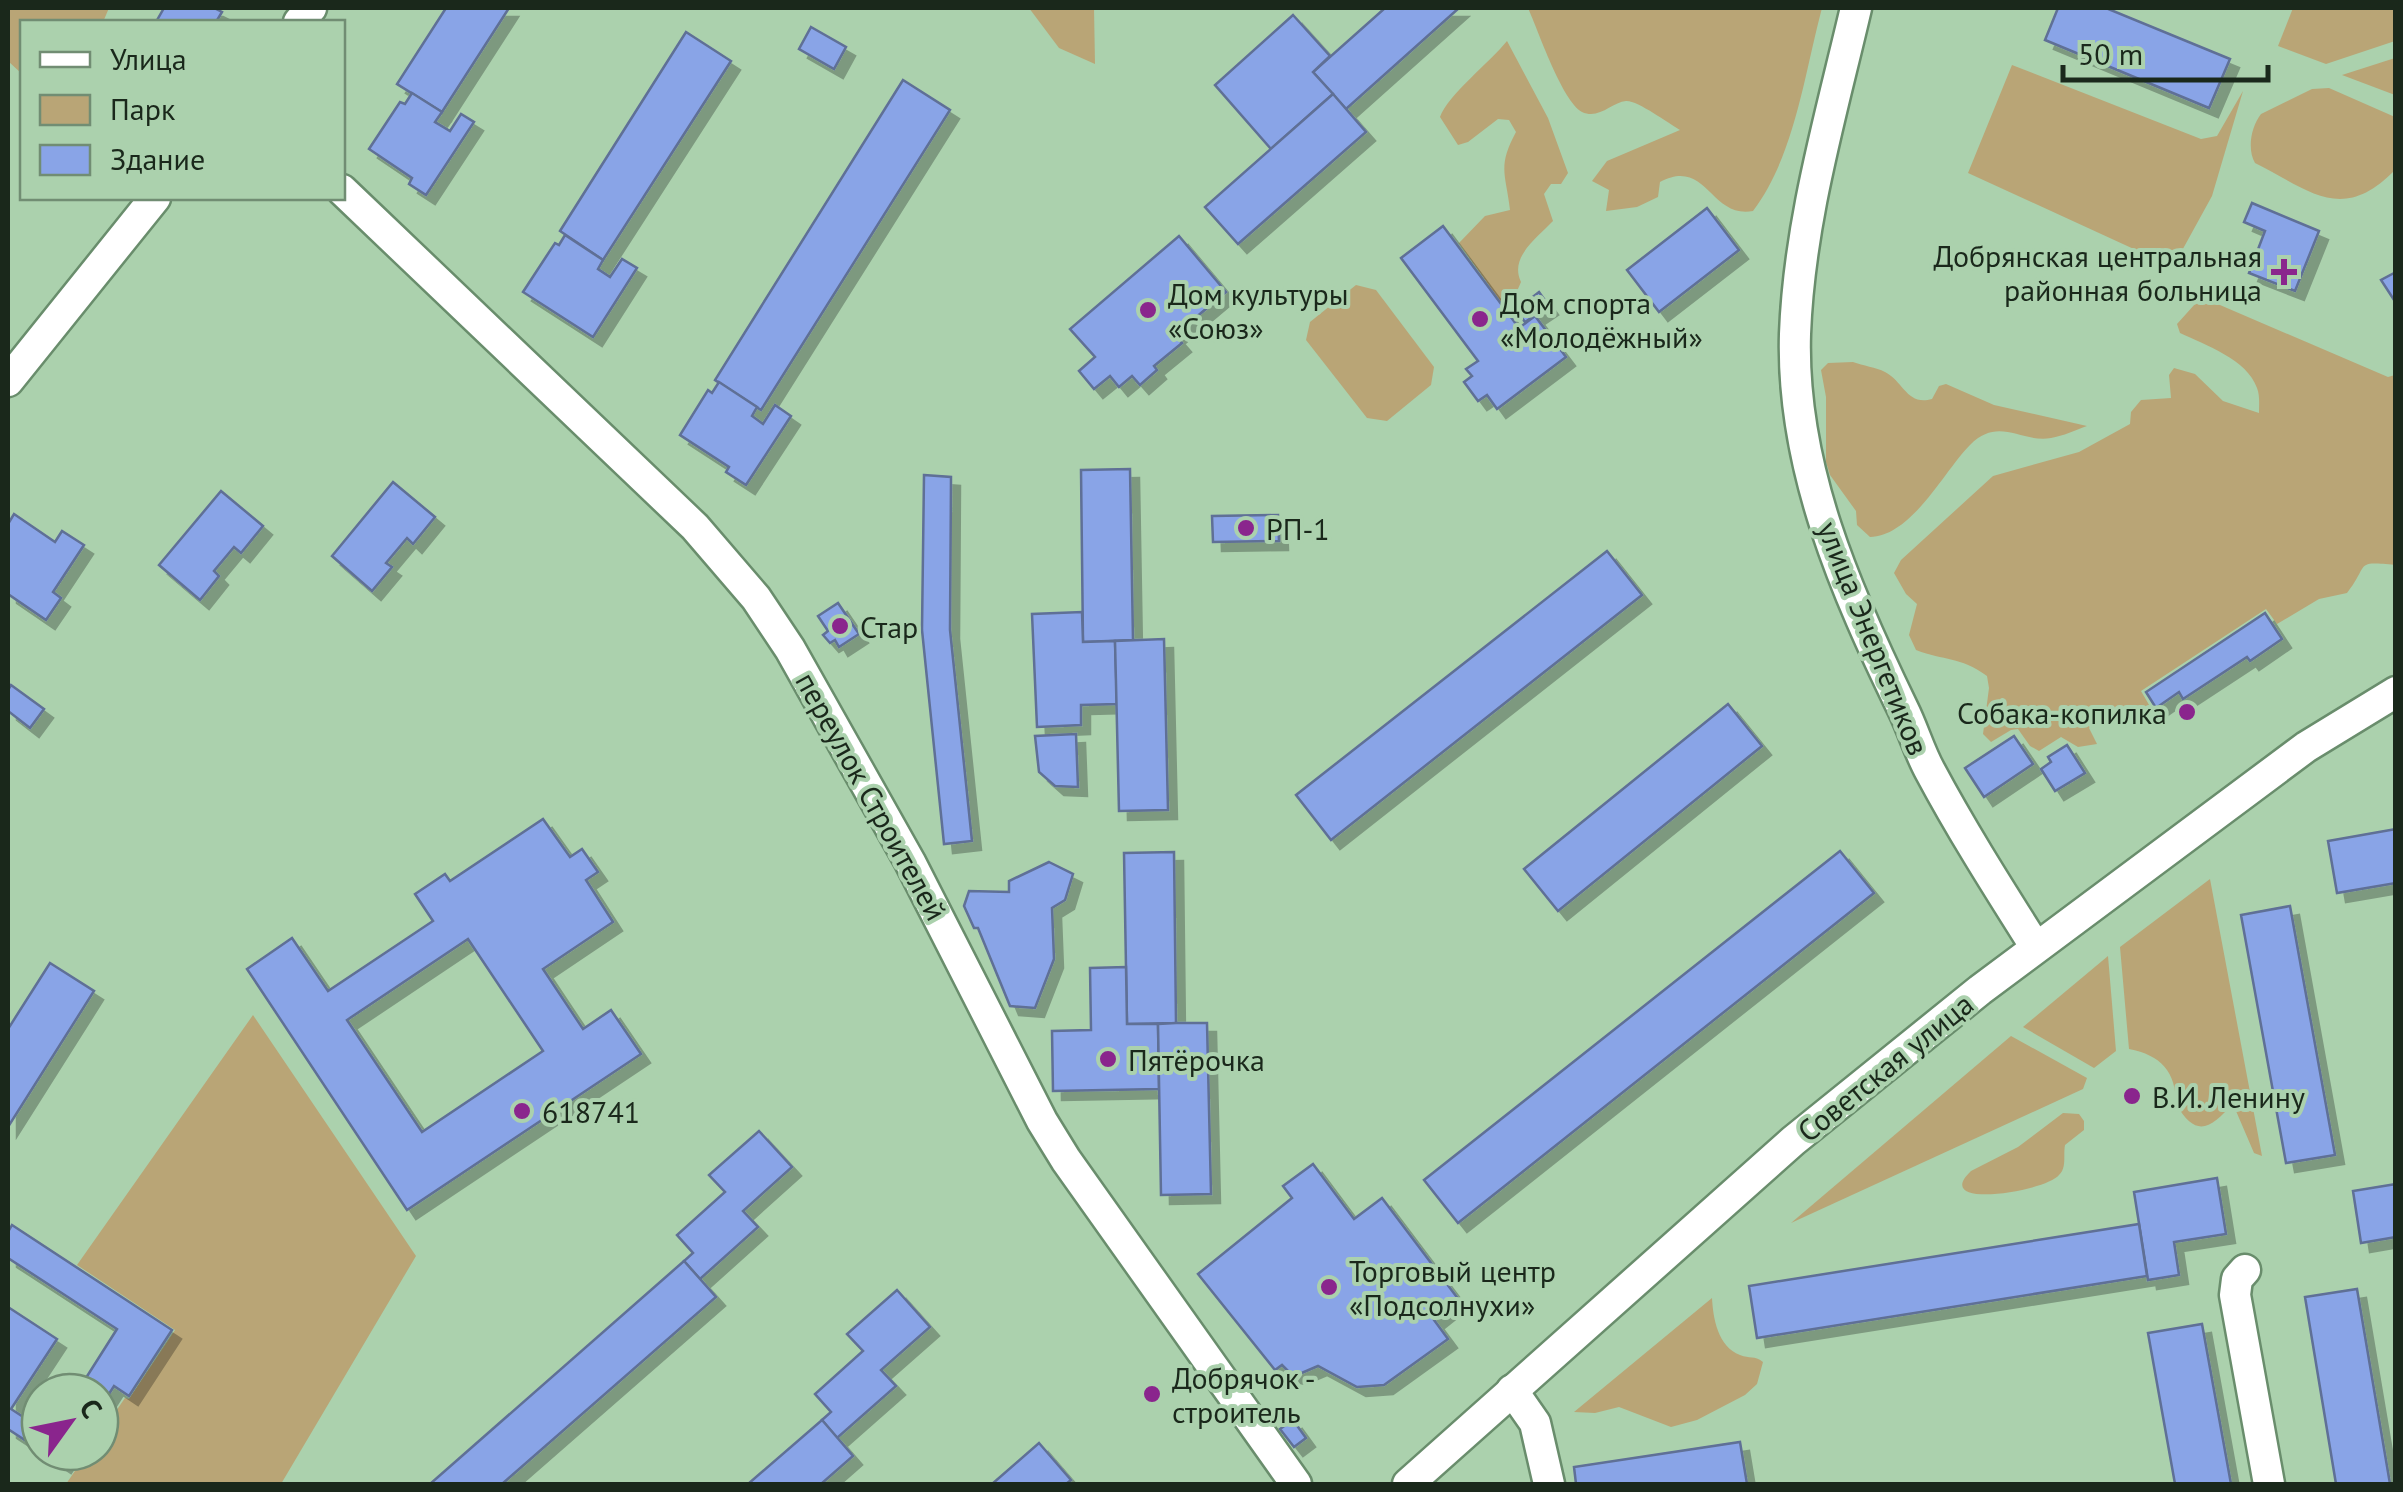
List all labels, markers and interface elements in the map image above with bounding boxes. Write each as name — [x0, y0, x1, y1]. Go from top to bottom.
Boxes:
legend — [20, 20, 345, 200]
scale bar — [2063, 20, 2268, 82]
text: 50 m — [2078, 34, 2143, 73]
text: Улица — [110, 39, 187, 78]
text: Парк — [110, 89, 176, 128]
text: Здание — [110, 139, 205, 178]
place label: Добрянская центральная районная больница — [1934, 236, 2262, 309]
marker: Добрянская центральная районная больница — [2271, 259, 2297, 285]
place label: Дом культуры «Союз» — [1168, 274, 1349, 347]
place label: Дом спорта «Молодёжный» — [1500, 283, 1703, 356]
marker: Дом культуры «Союз» — [1137, 299, 1159, 321]
marker: Дом спорта «Молодёжный» — [1469, 308, 1491, 330]
place label: РП-1 — [1266, 509, 1330, 548]
street label: улица Энергетиков — [1809, 515, 1939, 761]
marker: РП-1 — [1235, 517, 1257, 539]
place label: Стар — [860, 607, 918, 646]
marker: Стар — [829, 615, 851, 637]
street label: переулок Строителей — [788, 665, 956, 927]
place label: Собака-копилка — [1957, 693, 2167, 732]
marker: Собака-копилка — [2176, 701, 2198, 723]
street label: Советская улица — [1789, 984, 1981, 1150]
place label: Пятёрочка — [1128, 1040, 1265, 1079]
marker: Пятёрочка — [1097, 1048, 1119, 1070]
place label: В.И. Ленину — [2152, 1077, 2305, 1116]
marker: В.И. Ленину — [2121, 1085, 2143, 1107]
place label: 618741 — [542, 1092, 640, 1131]
marker: 618741 — [511, 1100, 533, 1122]
place label: Торговый центр «Подсолнухи» — [1349, 1251, 1556, 1324]
marker: Торговый центр «Подсолнухи» — [1318, 1276, 1340, 1298]
place label: Добрячок - строитель — [1172, 1358, 1316, 1431]
north arrow — [20, 1372, 120, 1472]
marker: Добрячок - строитель — [1141, 1383, 1163, 1405]
text: С — [72, 1391, 111, 1425]

